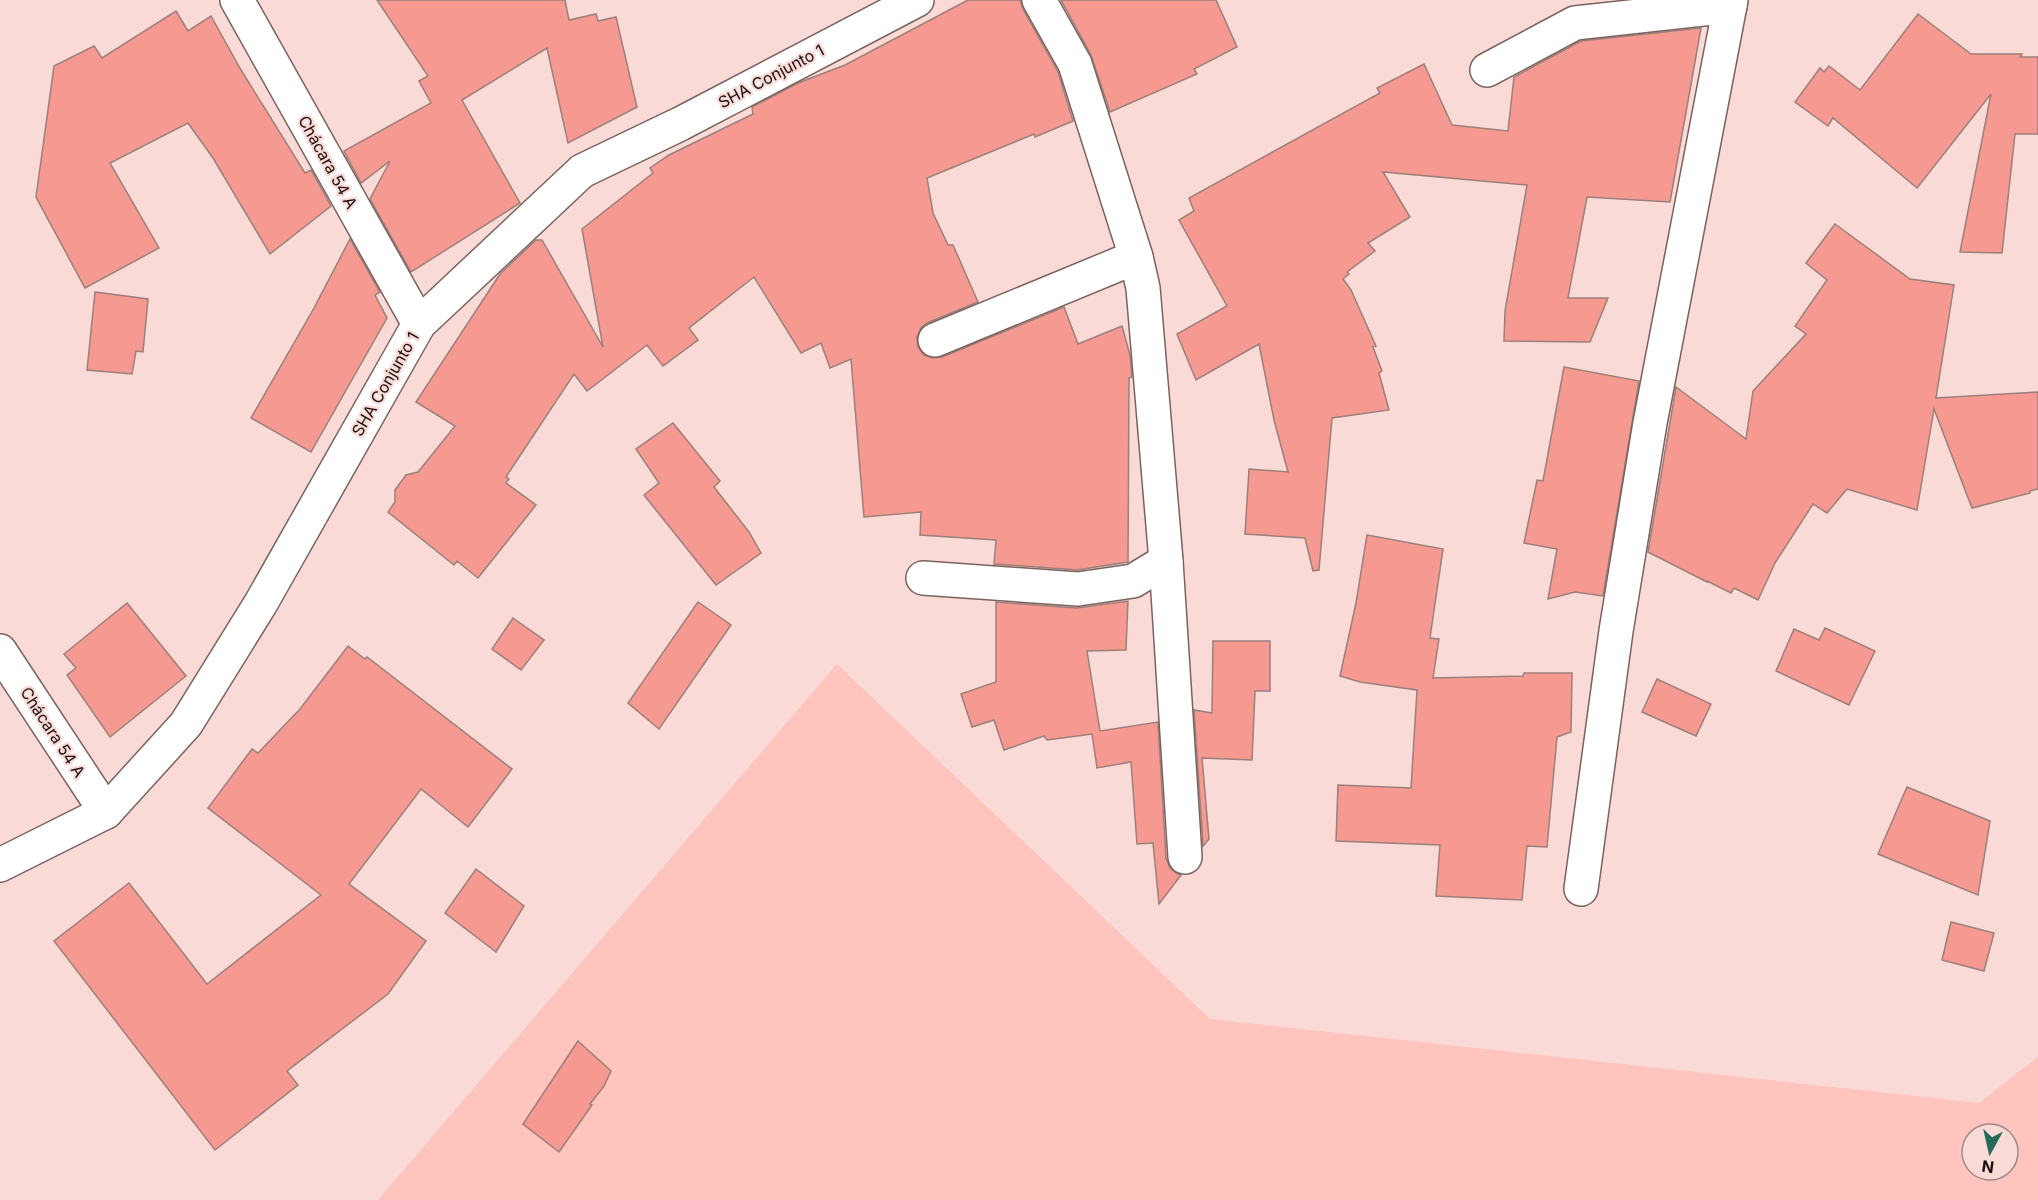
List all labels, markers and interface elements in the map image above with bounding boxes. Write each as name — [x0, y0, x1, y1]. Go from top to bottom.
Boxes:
street label: SHA Conjunto 1 — [715, 40, 827, 112]
street label: Chácara 54 A — [294, 112, 362, 212]
street label: SHA Conjunto 1 — [347, 328, 423, 440]
street label: Chácara 54 A — [16, 683, 90, 781]
north arrow — [1960, 1122, 2020, 1182]
text: N — [1980, 1156, 1995, 1178]

